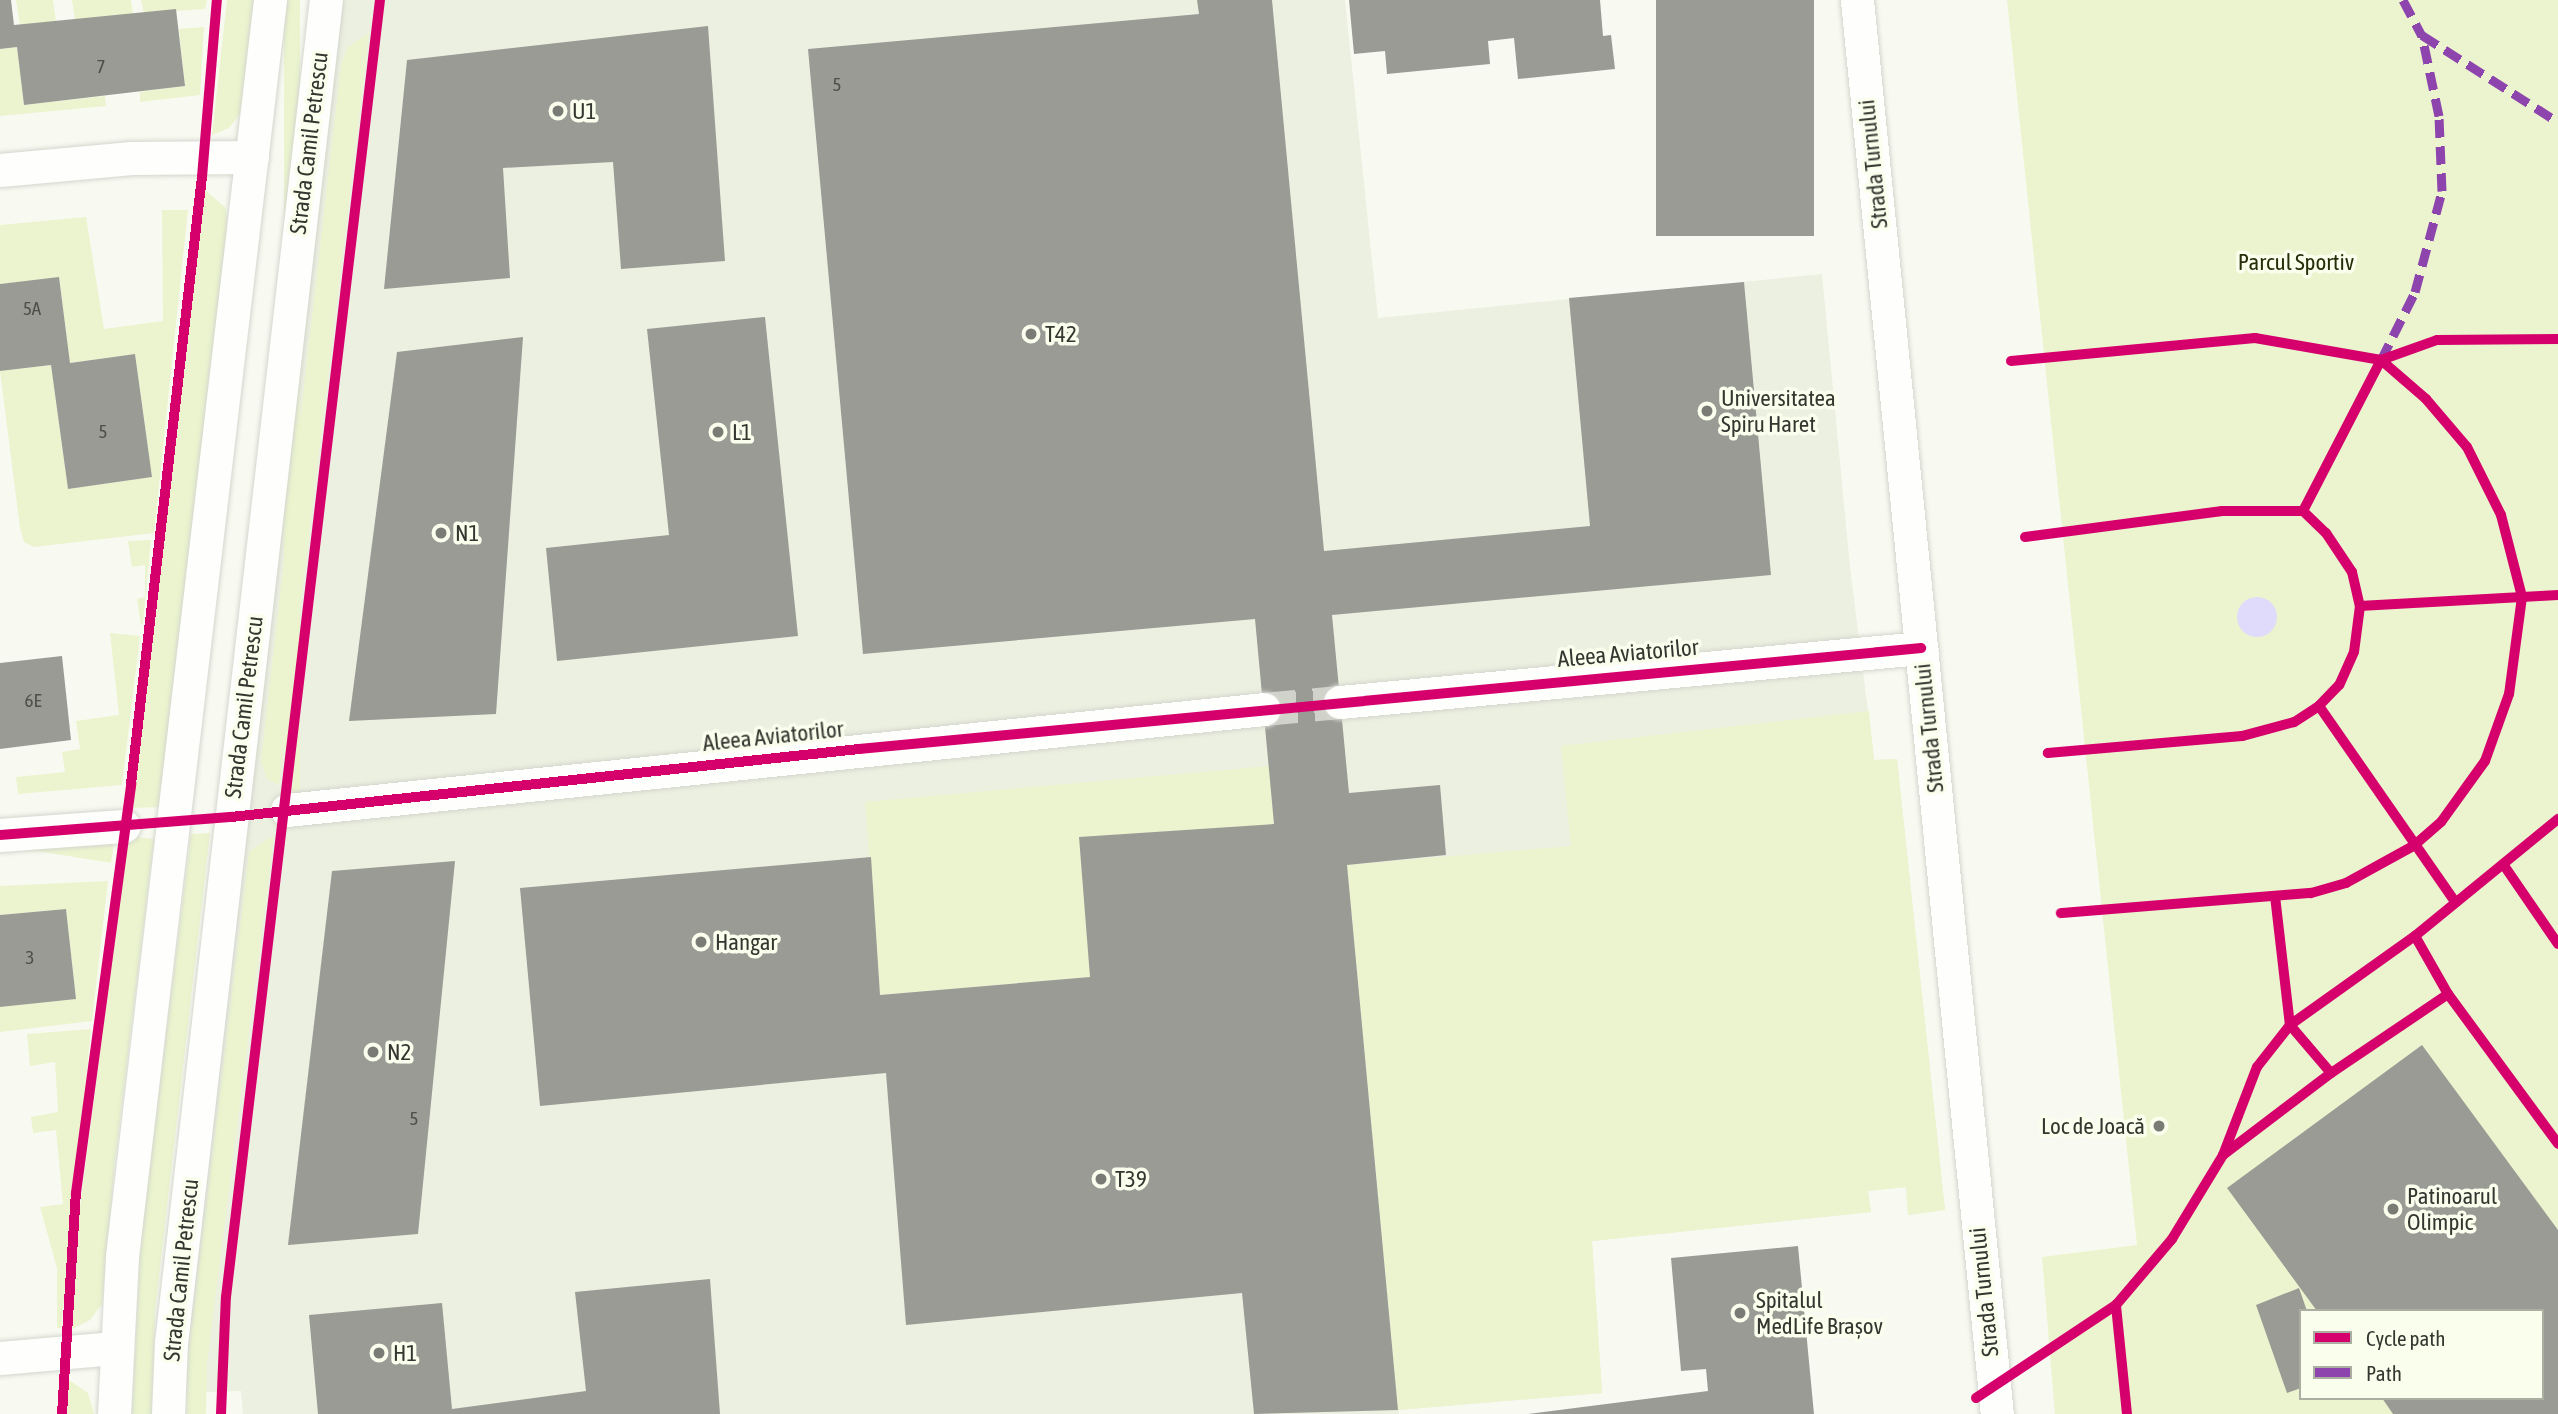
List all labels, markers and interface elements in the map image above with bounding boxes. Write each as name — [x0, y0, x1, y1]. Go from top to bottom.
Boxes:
street label: Strada Camil Petrescu — [284, 50, 334, 236]
house number: 7 — [97, 56, 105, 78]
house number: 5 — [833, 74, 841, 96]
place label: U1 — [572, 97, 596, 125]
street label: Strada Turnului — [1852, 98, 1894, 230]
marker: U1 — [550, 103, 566, 119]
park label: Parcul Sportiv — [2238, 248, 2354, 276]
house number: 5A — [23, 298, 41, 320]
place label: T42 — [1045, 320, 1077, 348]
marker: T42 — [1023, 326, 1039, 342]
place label: Universitatea Spiru Haret — [1721, 384, 1836, 438]
marker: Universitatea Spiru Haret — [1699, 403, 1715, 419]
place label: L1 — [732, 418, 752, 446]
house number: 5 — [99, 421, 107, 443]
marker: L1 — [710, 424, 726, 440]
place label: N1 — [455, 519, 479, 547]
marker: N1 — [433, 525, 449, 541]
street label: Strada Camil Petrescu — [219, 614, 269, 800]
street label: Aleea Aviatorilor — [1556, 633, 1700, 673]
street label: Strada Turnului — [1908, 662, 1950, 794]
house number: 6E — [24, 690, 42, 712]
street label: Aleea Aviatorilor — [701, 715, 845, 757]
place label: Hangar — [715, 928, 777, 956]
marker: Hangar — [693, 934, 709, 950]
house number: 3 — [26, 947, 34, 969]
place label: N2 — [387, 1038, 411, 1066]
marker: N2 — [365, 1044, 381, 1060]
house number: 5 — [410, 1108, 418, 1130]
place label: Loc de Joacă — [2041, 1112, 2145, 1140]
marker: Loc de Joacă — [2151, 1118, 2167, 1134]
place label: T39 — [1115, 1165, 1147, 1193]
marker: T39 — [1093, 1171, 1109, 1187]
street label: Strada Camil Petrescu — [158, 1177, 204, 1363]
place label: Patinoarul Olimpic — [2407, 1182, 2497, 1236]
marker: Patinoarul Olimpic — [2385, 1201, 2401, 1217]
street label: Strada Turnului — [1963, 1226, 2005, 1358]
place label: Spitalul MedLife Brașov — [1756, 1286, 1883, 1340]
marker: Spitalul MedLife Brașov — [1730, 1303, 1750, 1323]
legend — [2299, 1309, 2544, 1400]
text: Cycle path — [2366, 1326, 2445, 1350]
place label: H1 — [393, 1339, 417, 1367]
marker: H1 — [371, 1345, 387, 1361]
text: Path — [2366, 1361, 2402, 1385]

